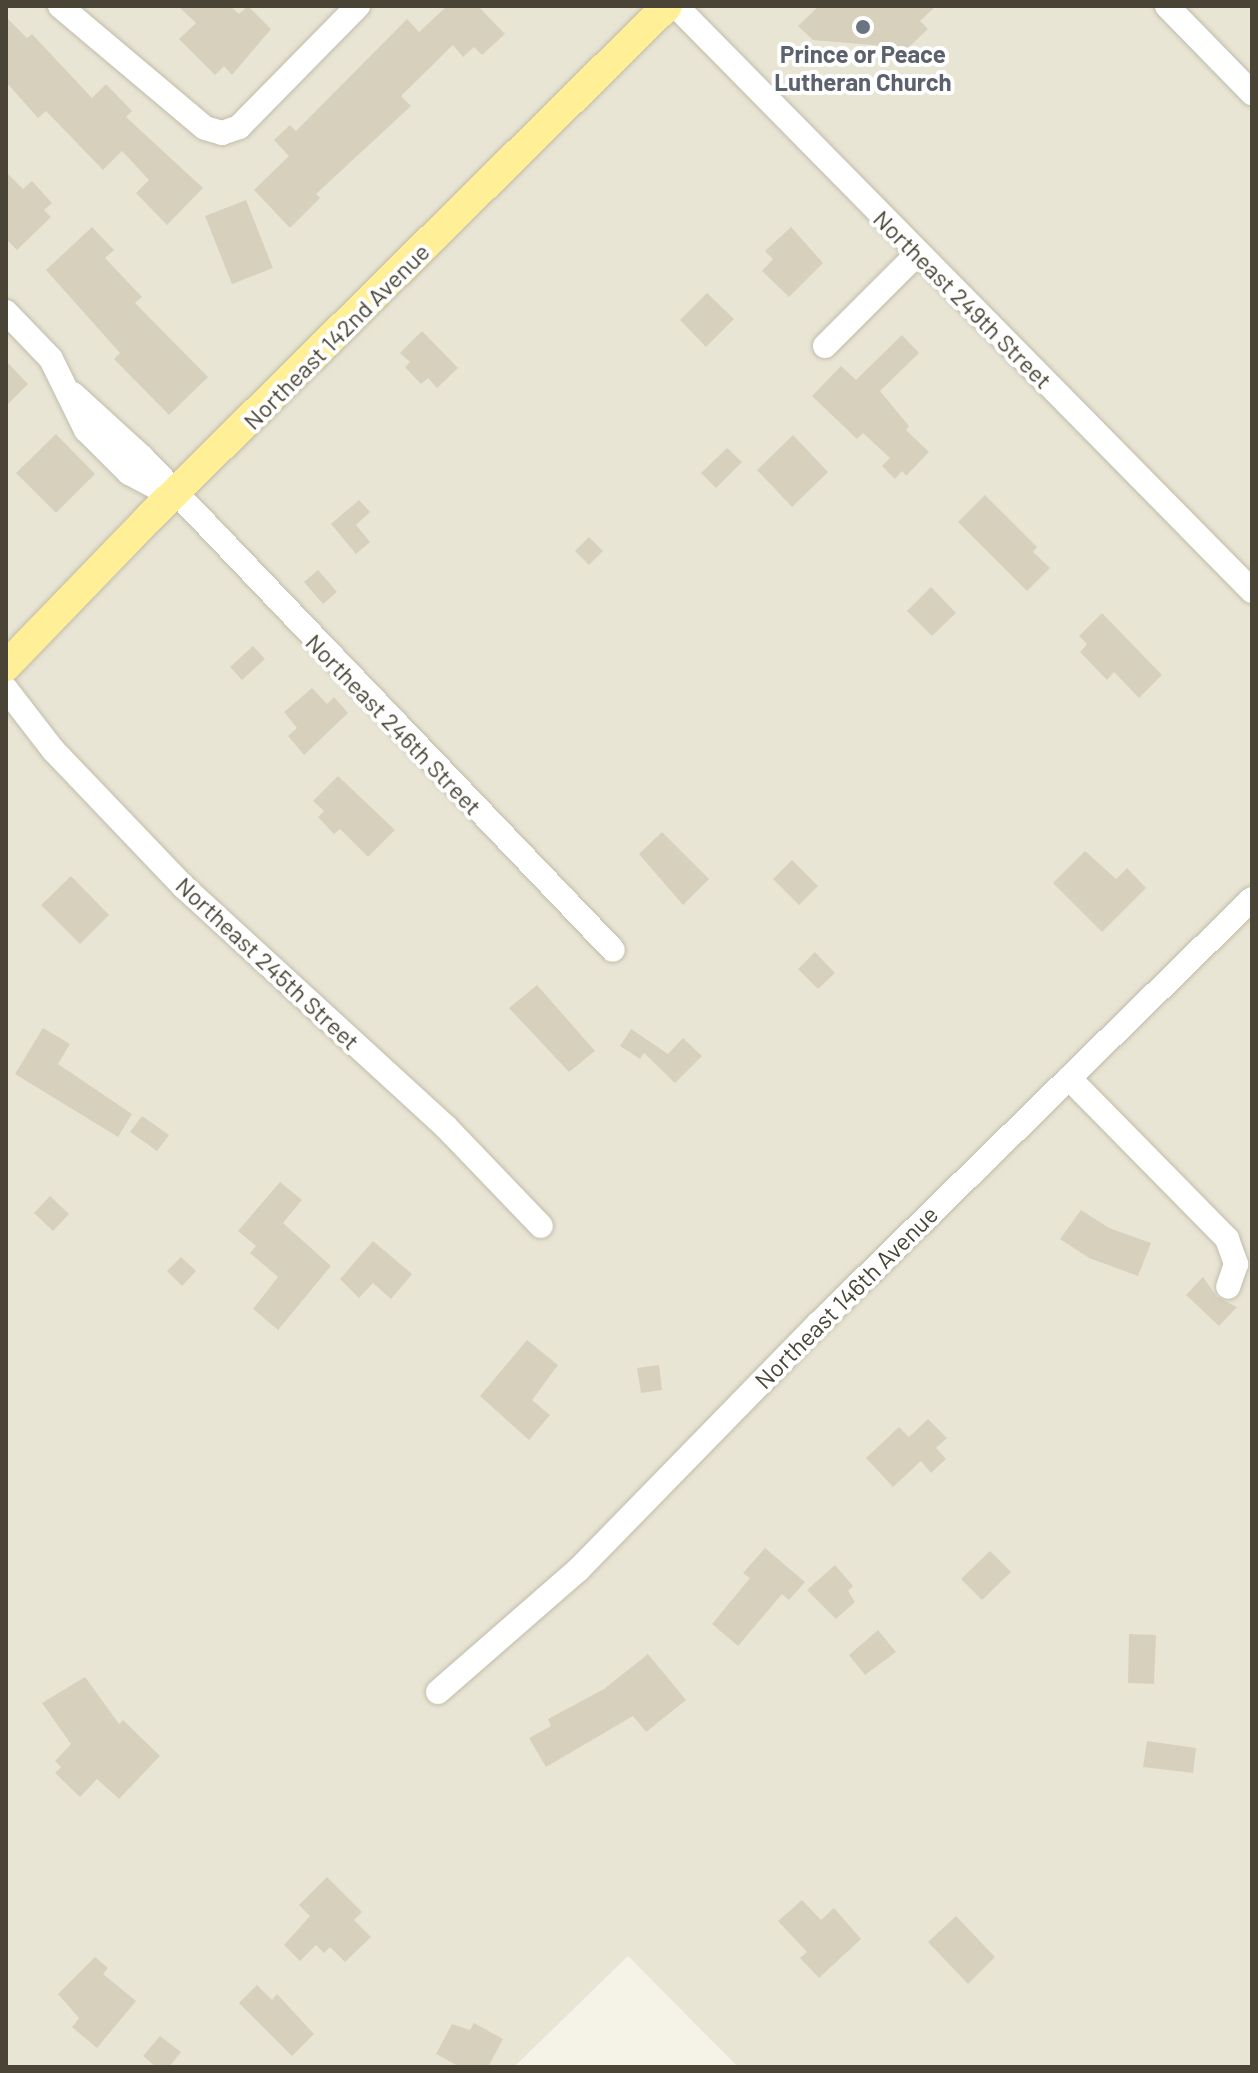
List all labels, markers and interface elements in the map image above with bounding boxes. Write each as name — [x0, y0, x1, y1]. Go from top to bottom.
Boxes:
marker: Prince or Peace Lutheran Church — [854, 18, 872, 36]
place label: Prince or Peace Lutheran Church — [774, 40, 952, 96]
street label: Northeast 249th Street — [868, 204, 1058, 394]
street label: Northeast 142nd Avenue — [237, 237, 435, 435]
street label: Northeast 246th Street — [300, 628, 488, 820]
street label: Northeast 245th Street — [170, 871, 366, 1055]
street label: Northeast 146th Avenue — [749, 1200, 943, 1394]

